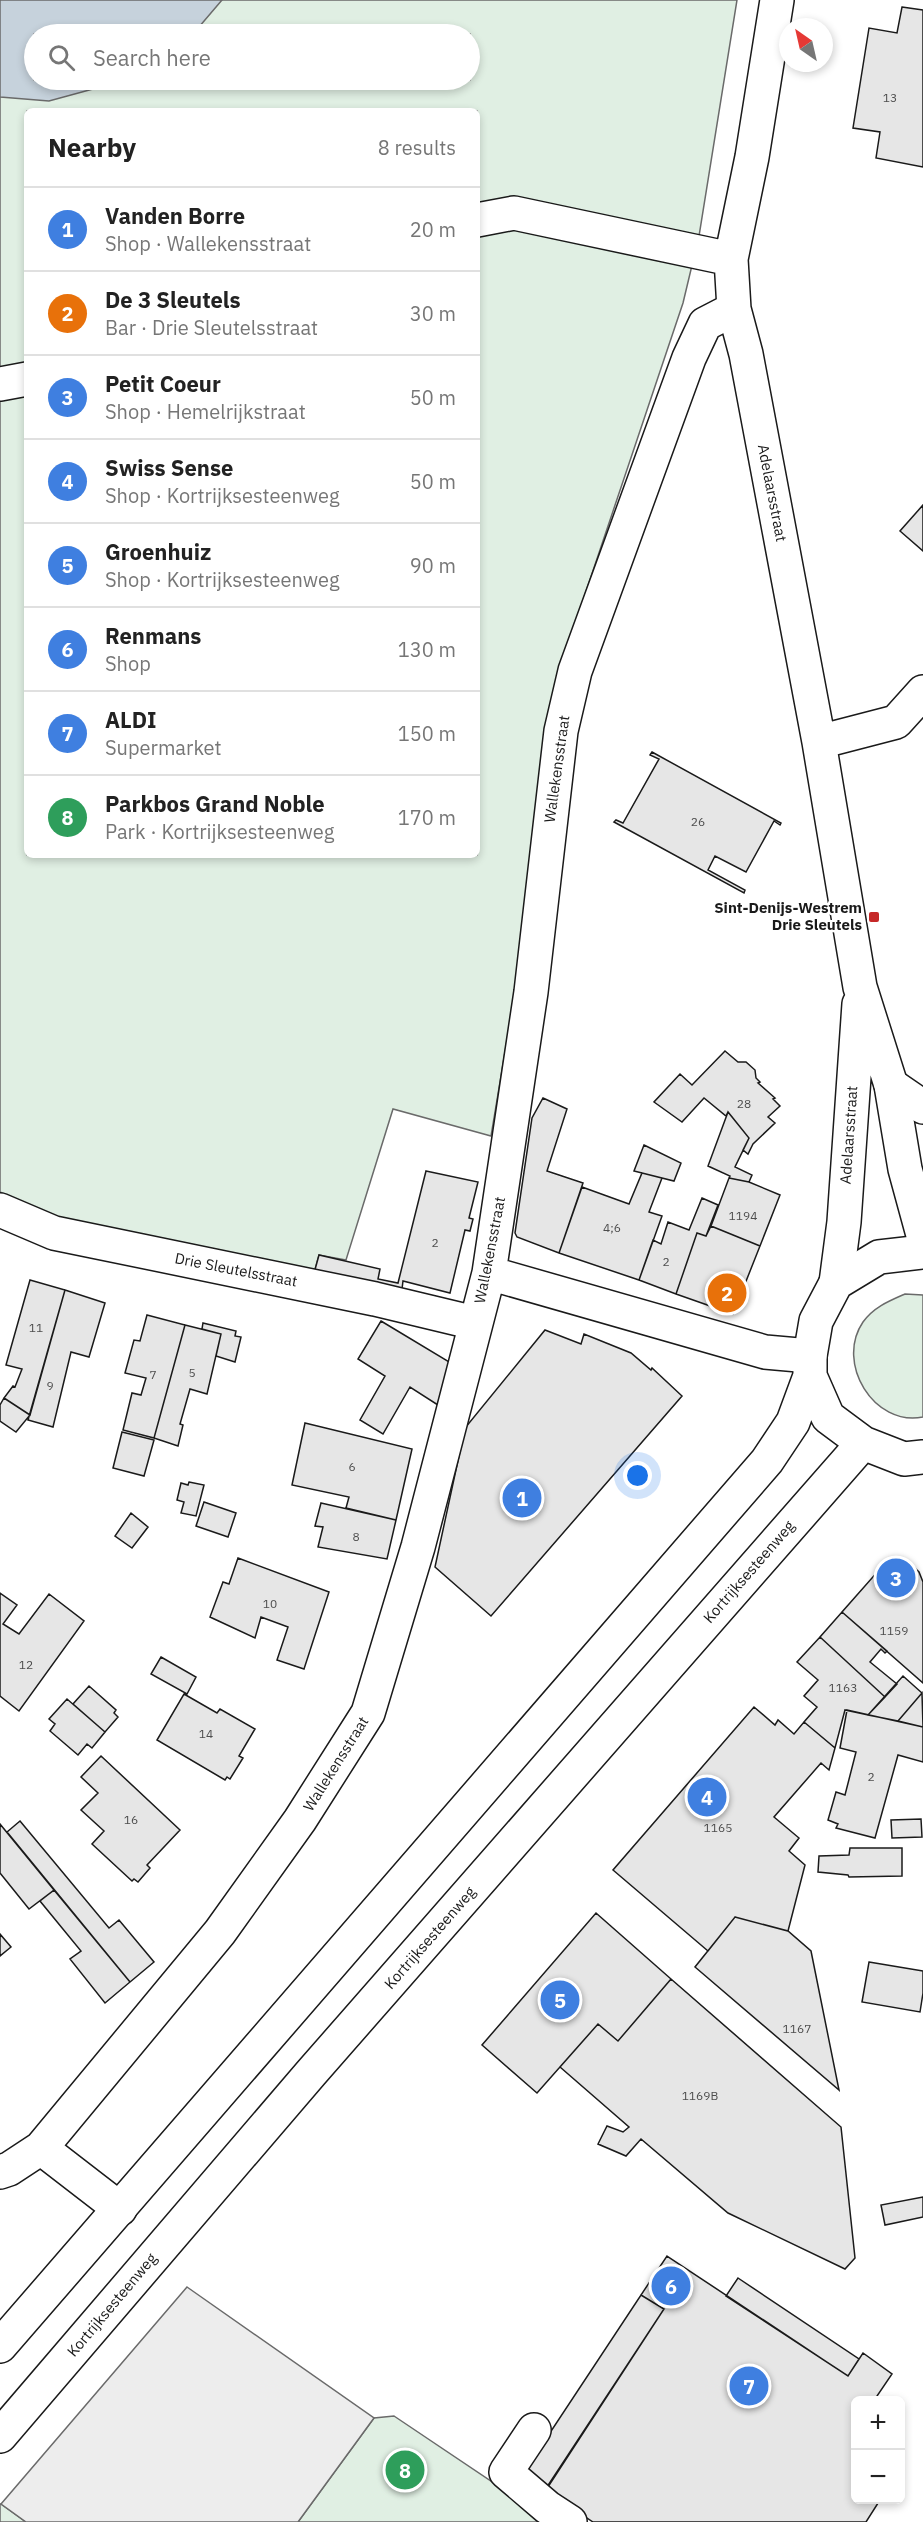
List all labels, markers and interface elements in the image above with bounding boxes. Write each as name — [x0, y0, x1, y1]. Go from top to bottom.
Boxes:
north arrow — [779, 18, 833, 72]
search box — [24, 24, 480, 90]
icon: search — [45, 41, 78, 74]
text: Search here — [93, 43, 211, 72]
house number: 13 — [883, 90, 897, 105]
text: Nearby — [48, 130, 136, 164]
text: 8 results — [378, 134, 456, 161]
text: Vanden Borre — [105, 201, 245, 230]
text: 1 — [62, 216, 74, 243]
text: 20 m — [410, 216, 456, 243]
text: Shop · Wallekensstraat — [105, 230, 311, 257]
text: De 3 Sleutels — [105, 285, 241, 314]
text: 2 — [62, 300, 74, 327]
text: 30 m — [410, 300, 456, 327]
text: Bar · Drie Sleutelsstraat — [105, 314, 318, 341]
text: Petit Coeur — [105, 369, 221, 398]
text: 3 — [62, 384, 74, 411]
text: 50 m — [410, 384, 456, 411]
text: Shop · Hemelrijkstraat — [105, 398, 306, 425]
street label: Adelaarsstraat — [754, 443, 791, 543]
text: Swiss Sense — [105, 453, 233, 482]
text: 4 — [62, 468, 74, 495]
text: 50 m — [410, 468, 456, 495]
text: Shop · Kortrijksesteenweg — [105, 482, 340, 509]
text: Groenhuiz — [105, 537, 211, 566]
text: 5 — [62, 552, 74, 579]
text: 90 m — [410, 552, 456, 579]
text: Shop · Kortrijksesteenweg — [105, 566, 340, 593]
text: Renmans — [105, 621, 201, 650]
text: 6 — [62, 636, 74, 663]
text: 130 m — [398, 636, 456, 663]
text: Shop — [105, 650, 151, 677]
text: ALDI — [105, 705, 157, 734]
street label: Wallekensstraat — [540, 714, 573, 824]
text: 7 — [62, 720, 74, 747]
text: 150 m — [398, 720, 456, 747]
text: Supermarket — [105, 734, 222, 761]
text: Parkbos Grand Noble — [105, 789, 325, 818]
text: 8 — [62, 804, 74, 831]
text: 170 m — [398, 804, 456, 831]
house number: 26 — [691, 814, 705, 829]
text: Park · Kortrijksesteenweg — [105, 818, 334, 845]
place label: Sint-Denijs-Westrem Drie Sleutels — [714, 898, 862, 934]
marker: Sint-Denijs-Westrem Drie Sleutels — [867, 910, 881, 924]
street label: Adelaarsstraat — [836, 1085, 861, 1185]
house number: 28 — [737, 1096, 751, 1111]
street label: Wallekensstraat — [470, 1195, 509, 1305]
house number: 1194 — [729, 1208, 757, 1223]
house number: 4;6 — [603, 1220, 621, 1235]
house number: 2 — [431, 1235, 439, 1250]
street label: Drie Sleutelsstraat — [173, 1248, 299, 1291]
house number: 2 — [662, 1254, 670, 1269]
pin: 2 — [708, 1270, 746, 1316]
house number: 11 — [29, 1320, 43, 1335]
house number: 5 — [188, 1365, 196, 1380]
house number: 7 — [149, 1367, 157, 1382]
house number: 9 — [46, 1378, 54, 1393]
house number: 6 — [348, 1459, 356, 1474]
your location — [623, 1461, 652, 1490]
pin: 1 — [502, 1476, 542, 1520]
street label: Kortrijksesteenweg — [699, 1516, 798, 1627]
house number: 8 — [352, 1529, 360, 1544]
pin: 3 — [876, 1556, 916, 1600]
house number: 10 — [263, 1596, 277, 1611]
house number: 1159 — [880, 1623, 908, 1638]
house number: 12 — [19, 1657, 33, 1672]
house number: 1163 — [829, 1680, 857, 1695]
street label: Wallekensstraat — [299, 1713, 372, 1815]
house number: 14 — [199, 1726, 213, 1741]
house number: 2 — [867, 1769, 875, 1784]
pin: 4 — [688, 1774, 726, 1820]
house number: 16 — [124, 1812, 138, 1827]
house number: 1165 — [704, 1820, 732, 1835]
street label: Kortrijksesteenweg — [380, 1882, 479, 1993]
pin: 5 — [540, 1978, 580, 2022]
house number: 1167 — [783, 2021, 811, 2036]
house number: 1169B — [682, 2088, 718, 2103]
street label: Kortrijksesteenweg — [63, 2249, 161, 2360]
pin: 6 — [652, 2264, 690, 2308]
pin: 7 — [730, 2364, 768, 2408]
map controls — [851, 2396, 905, 2504]
button: + — [851, 2396, 905, 2450]
pin: 8 — [386, 2448, 424, 2492]
button: − — [851, 2450, 905, 2504]

